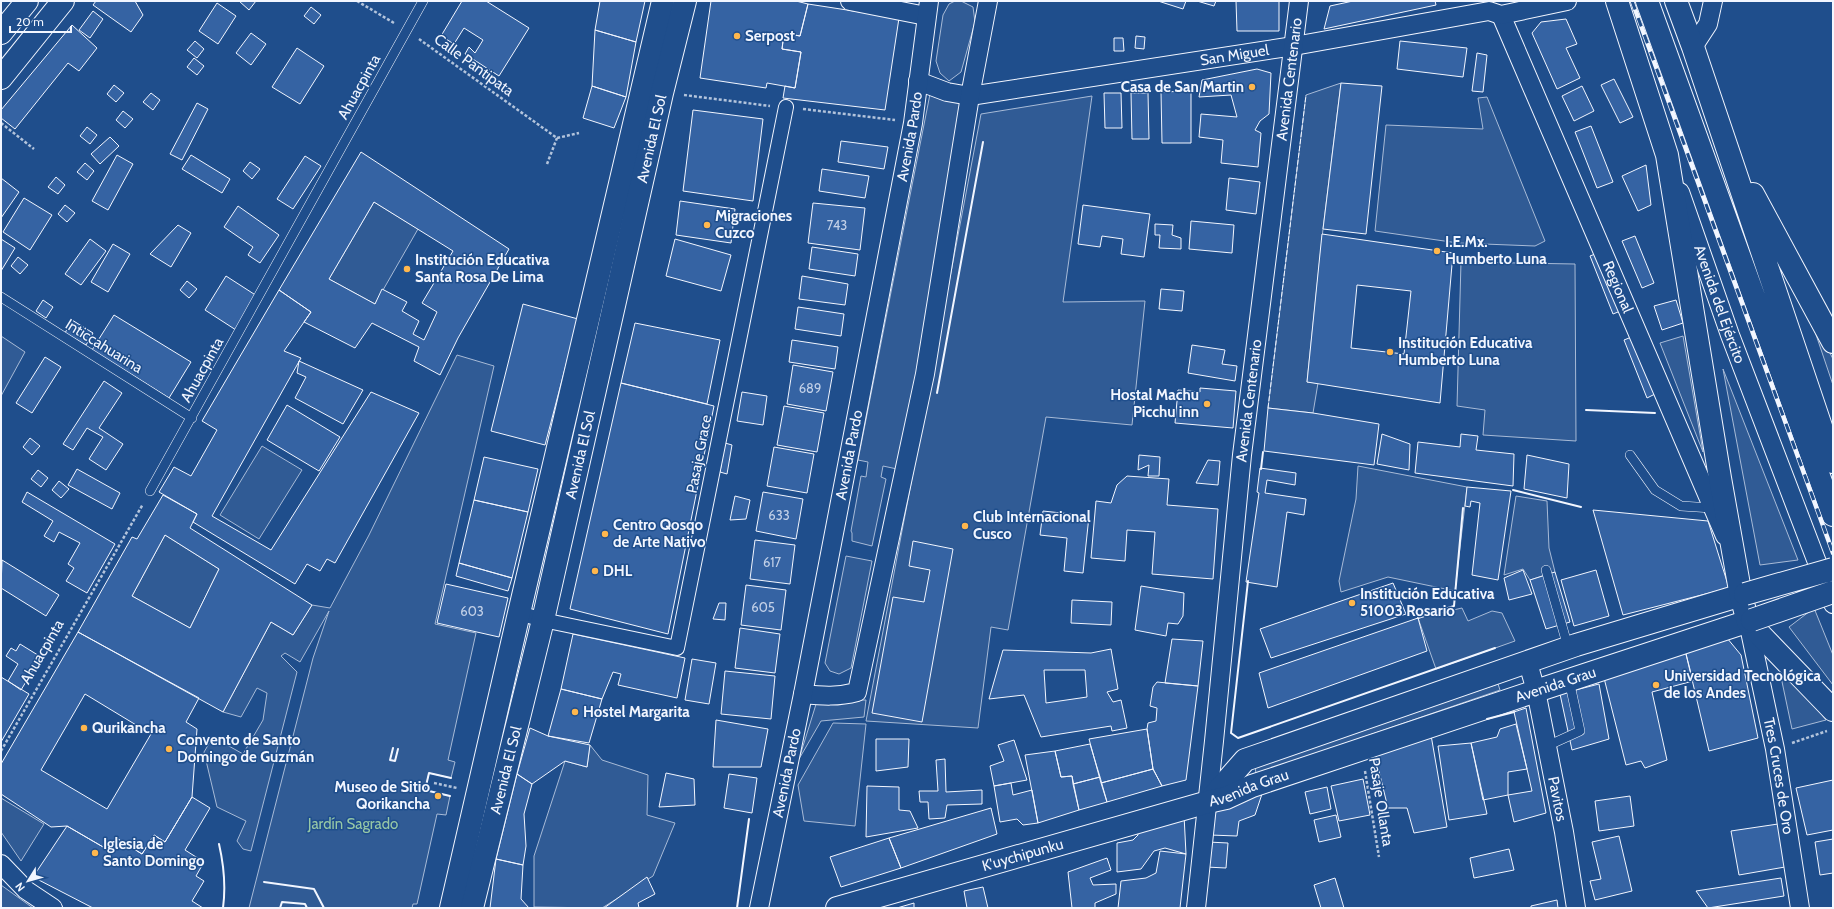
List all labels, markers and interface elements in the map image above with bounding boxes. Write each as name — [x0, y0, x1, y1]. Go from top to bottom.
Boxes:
scale bar — [10, 8, 71, 34]
text: 20 m — [16, 14, 44, 29]
street label: Avenida Centenario — [1273, 17, 1306, 142]
place label: Serpost — [745, 27, 795, 45]
street label: Calle Pantipata — [431, 30, 518, 100]
marker: Serpost — [732, 31, 742, 41]
street label: San Miguel — [1199, 41, 1271, 69]
street label: Ahuacpinta — [334, 51, 385, 123]
place label: Casa de San Martin — [1121, 78, 1244, 96]
marker: Casa de San Martin — [1247, 82, 1257, 92]
street label: Avenida Pardo — [893, 91, 926, 183]
street label: Avenida El Sol — [633, 92, 670, 185]
place label: Migraciones Cuzco — [715, 207, 792, 242]
house number: 743 — [827, 217, 847, 233]
marker: Migraciones Cuzco — [702, 220, 712, 230]
place label: I.E.Mx. Humberto Luna — [1445, 233, 1547, 268]
street label: Avenida del Ejército — [1690, 243, 1749, 366]
marker: I.E.Mx. Humberto Luna — [1432, 246, 1442, 256]
place label: Institución Educativa Santa Rosa De Lima — [415, 251, 550, 286]
street label: Regional — [1599, 258, 1637, 316]
marker: Institución Educativa Santa Rosa De Lima — [402, 264, 412, 274]
street label: Inticcahuarina — [62, 315, 147, 377]
street label: Ahuacpinta — [177, 334, 228, 406]
place label: Institución Educativa Humberto Luna — [1398, 334, 1533, 369]
street label: Avenida Centenario — [1232, 338, 1265, 463]
marker: Institución Educativa Humberto Luna — [1385, 347, 1395, 357]
house number: 689 — [799, 380, 821, 396]
place label: Hostal Machu Picchu inn — [1110, 386, 1199, 421]
marker: Hostal Machu Picchu inn — [1202, 399, 1212, 409]
street label: Avenida El Sol — [562, 408, 599, 501]
street label: Avenida Pardo — [832, 409, 866, 501]
street label: Pasaje Grace — [683, 413, 715, 495]
house number: 633 — [768, 507, 790, 523]
place label: Club Internacional Cusco — [973, 508, 1091, 543]
place label: Centro Qosqo de Arte Nativo — [613, 516, 706, 551]
marker: Club Internacional Cusco — [960, 521, 970, 531]
marker: Centro Qosqo de Arte Nativo — [600, 529, 610, 539]
house number: 617 — [763, 554, 781, 570]
place label: DHL — [603, 562, 633, 580]
marker: DHL — [590, 566, 600, 576]
place label: Institución Educativa 51003 Rosario — [1360, 585, 1495, 620]
marker: Institución Educativa 51003 Rosario — [1347, 598, 1357, 608]
house number: 605 — [751, 599, 775, 615]
house number: 603 — [460, 603, 484, 619]
street label: Ahuacpinta — [16, 616, 68, 687]
street label: Avenida Grau — [1513, 663, 1598, 706]
place label: Universidad Tecnológica de los Andes — [1664, 667, 1822, 702]
marker: Universidad Tecnológica de los Andes — [1651, 680, 1661, 690]
place label: Hostel Margarita — [583, 703, 690, 721]
marker: Hostel Margarita — [570, 707, 580, 717]
street label: Tres Cruces de Oro — [1760, 716, 1797, 835]
place label: Qurikancha — [92, 719, 166, 737]
marker: Qurikancha — [79, 723, 89, 733]
street label: Avenida El Sol — [486, 724, 526, 816]
street label: Avenida Pardo — [769, 727, 805, 819]
place label: Convento de Santo Domingo de Guzmán — [177, 731, 314, 766]
marker: Convento de Santo Domingo de Guzmán — [164, 744, 174, 754]
street label: Pasaje Ollanta — [1365, 756, 1397, 848]
street label: Avenida Grau — [1207, 765, 1291, 811]
street label: Pavitos — [1544, 775, 1571, 823]
place label: Museo de Sitio Qorikancha — [334, 778, 431, 813]
marker: Museo de Sitio Qorikancha — [433, 791, 443, 801]
park label: Jardín Sagrado — [307, 815, 398, 833]
place label: Iglesia de Santo Domingo — [103, 835, 205, 870]
street label: K'uychipunku — [980, 835, 1065, 875]
marker: Iglesia de Santo Domingo — [90, 848, 100, 858]
north arrow — [8, 861, 48, 901]
text: N — [12, 880, 28, 894]

